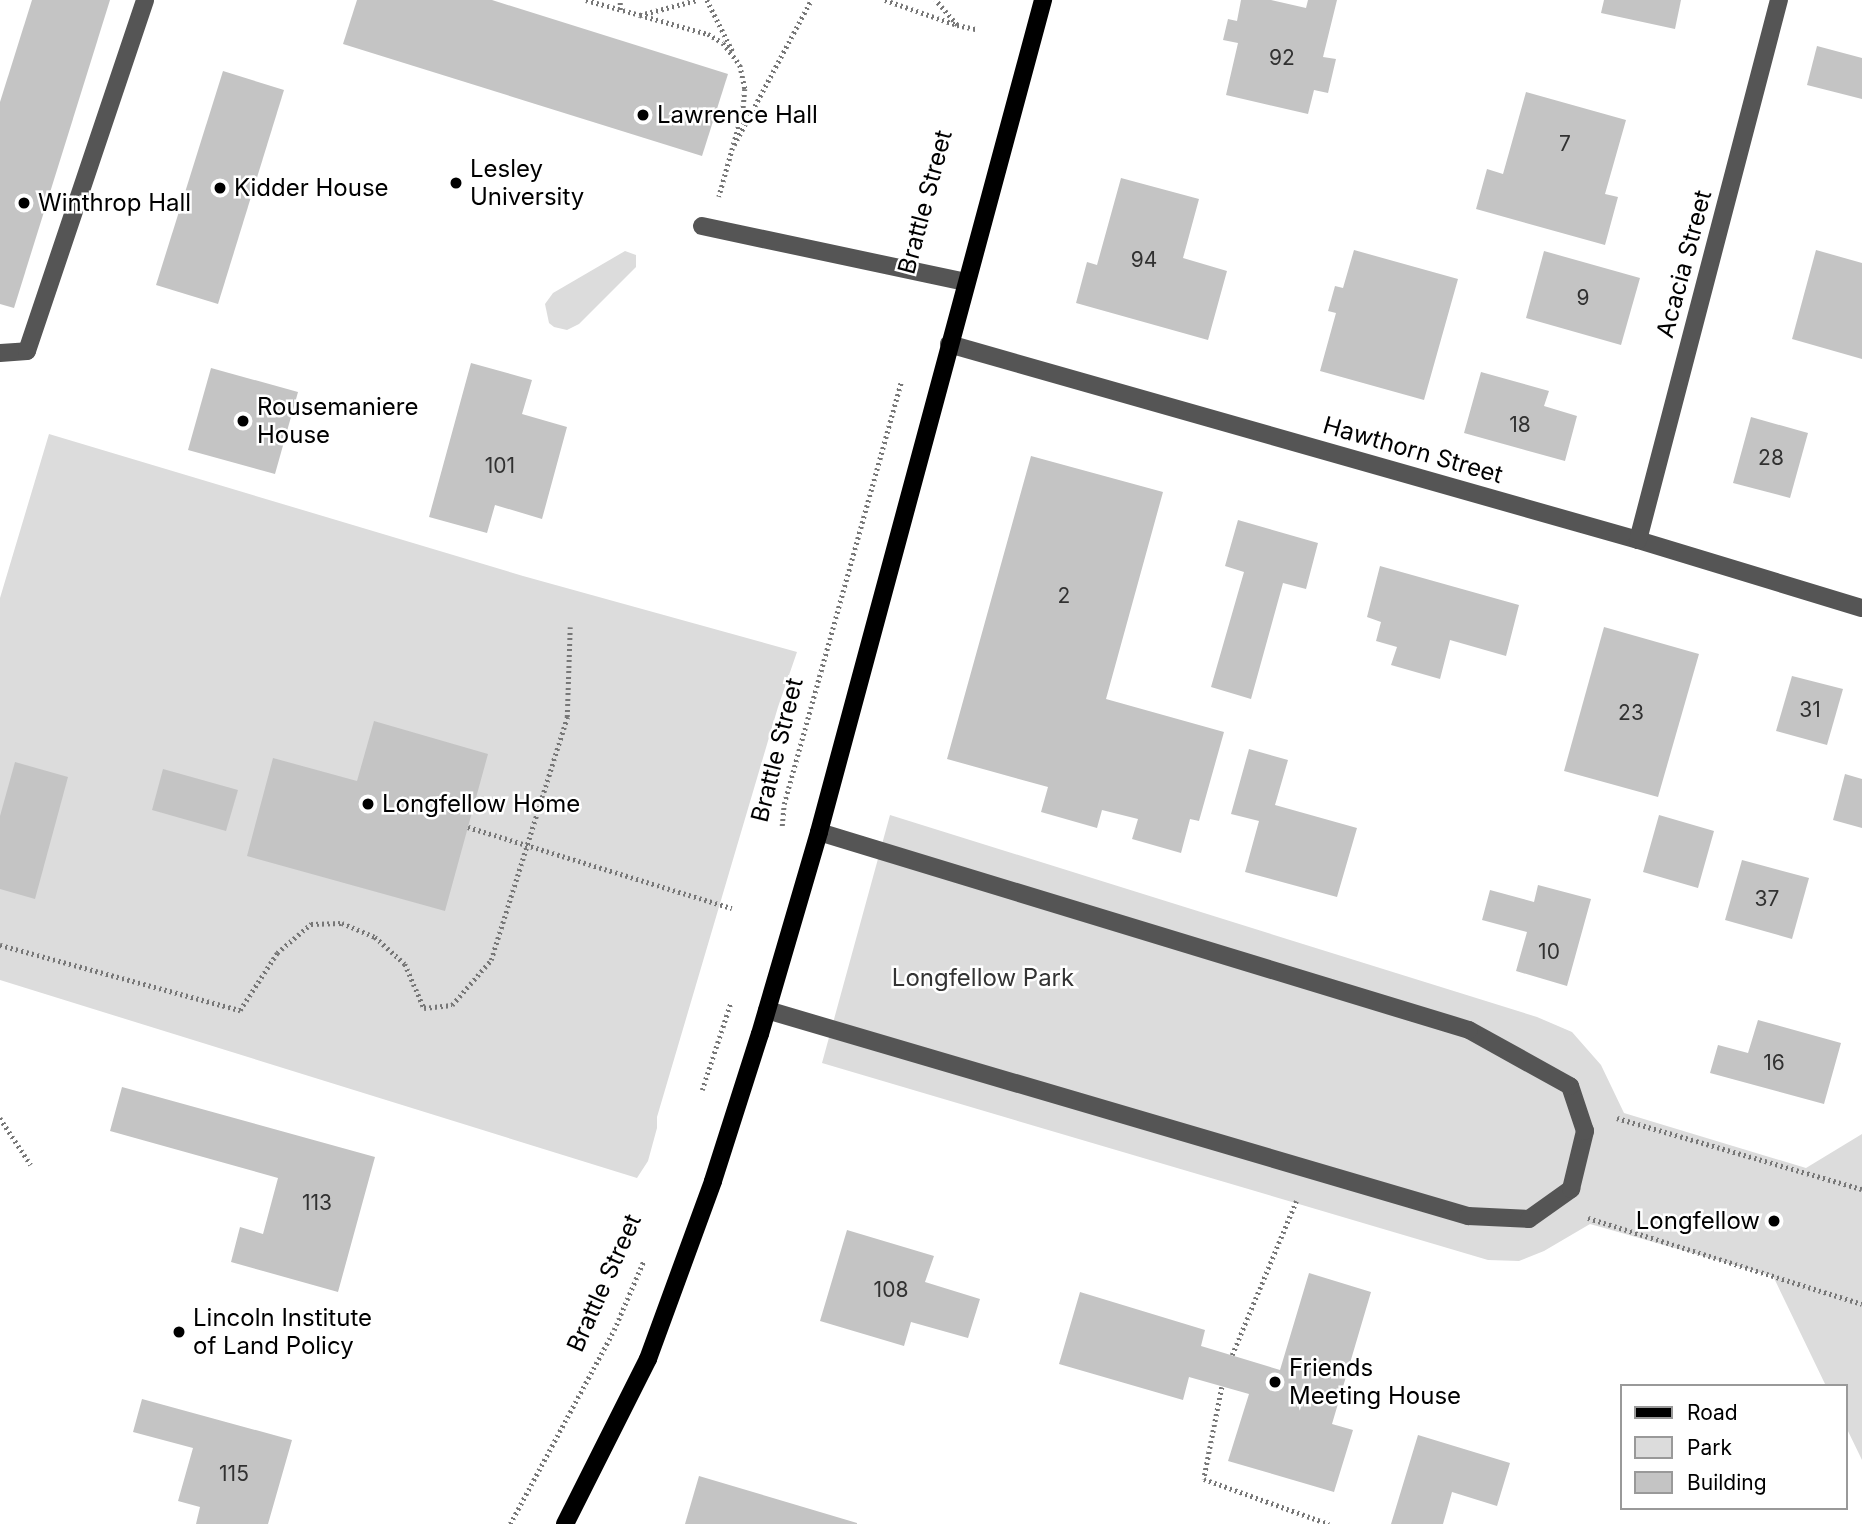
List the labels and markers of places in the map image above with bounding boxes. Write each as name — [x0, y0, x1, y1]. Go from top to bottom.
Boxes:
place label: Lawrence Hall — [657, 101, 818, 129]
marker: Lawrence Hall — [635, 107, 651, 123]
place label: Lesley University — [470, 155, 584, 211]
place label: Kidder House — [234, 174, 389, 202]
marker: Lesley University — [448, 175, 464, 191]
marker: Kidder House — [212, 180, 228, 196]
place label: Winthrop Hall — [38, 189, 191, 217]
marker: Winthrop Hall — [16, 195, 32, 211]
place label: Rousemaniere House — [257, 393, 418, 449]
marker: Rousemaniere House — [235, 413, 251, 429]
place label: Longfellow Home — [382, 790, 580, 818]
marker: Longfellow Home — [360, 796, 376, 812]
place label: Longfellow — [1636, 1207, 1760, 1235]
marker: Longfellow — [1766, 1213, 1782, 1229]
place label: Lincoln Institute of Land Policy — [193, 1304, 372, 1360]
marker: Lincoln Institute of Land Policy — [171, 1324, 187, 1340]
place label: Friends Meeting House — [1289, 1354, 1461, 1410]
marker: Friends Meeting House — [1267, 1374, 1283, 1390]

